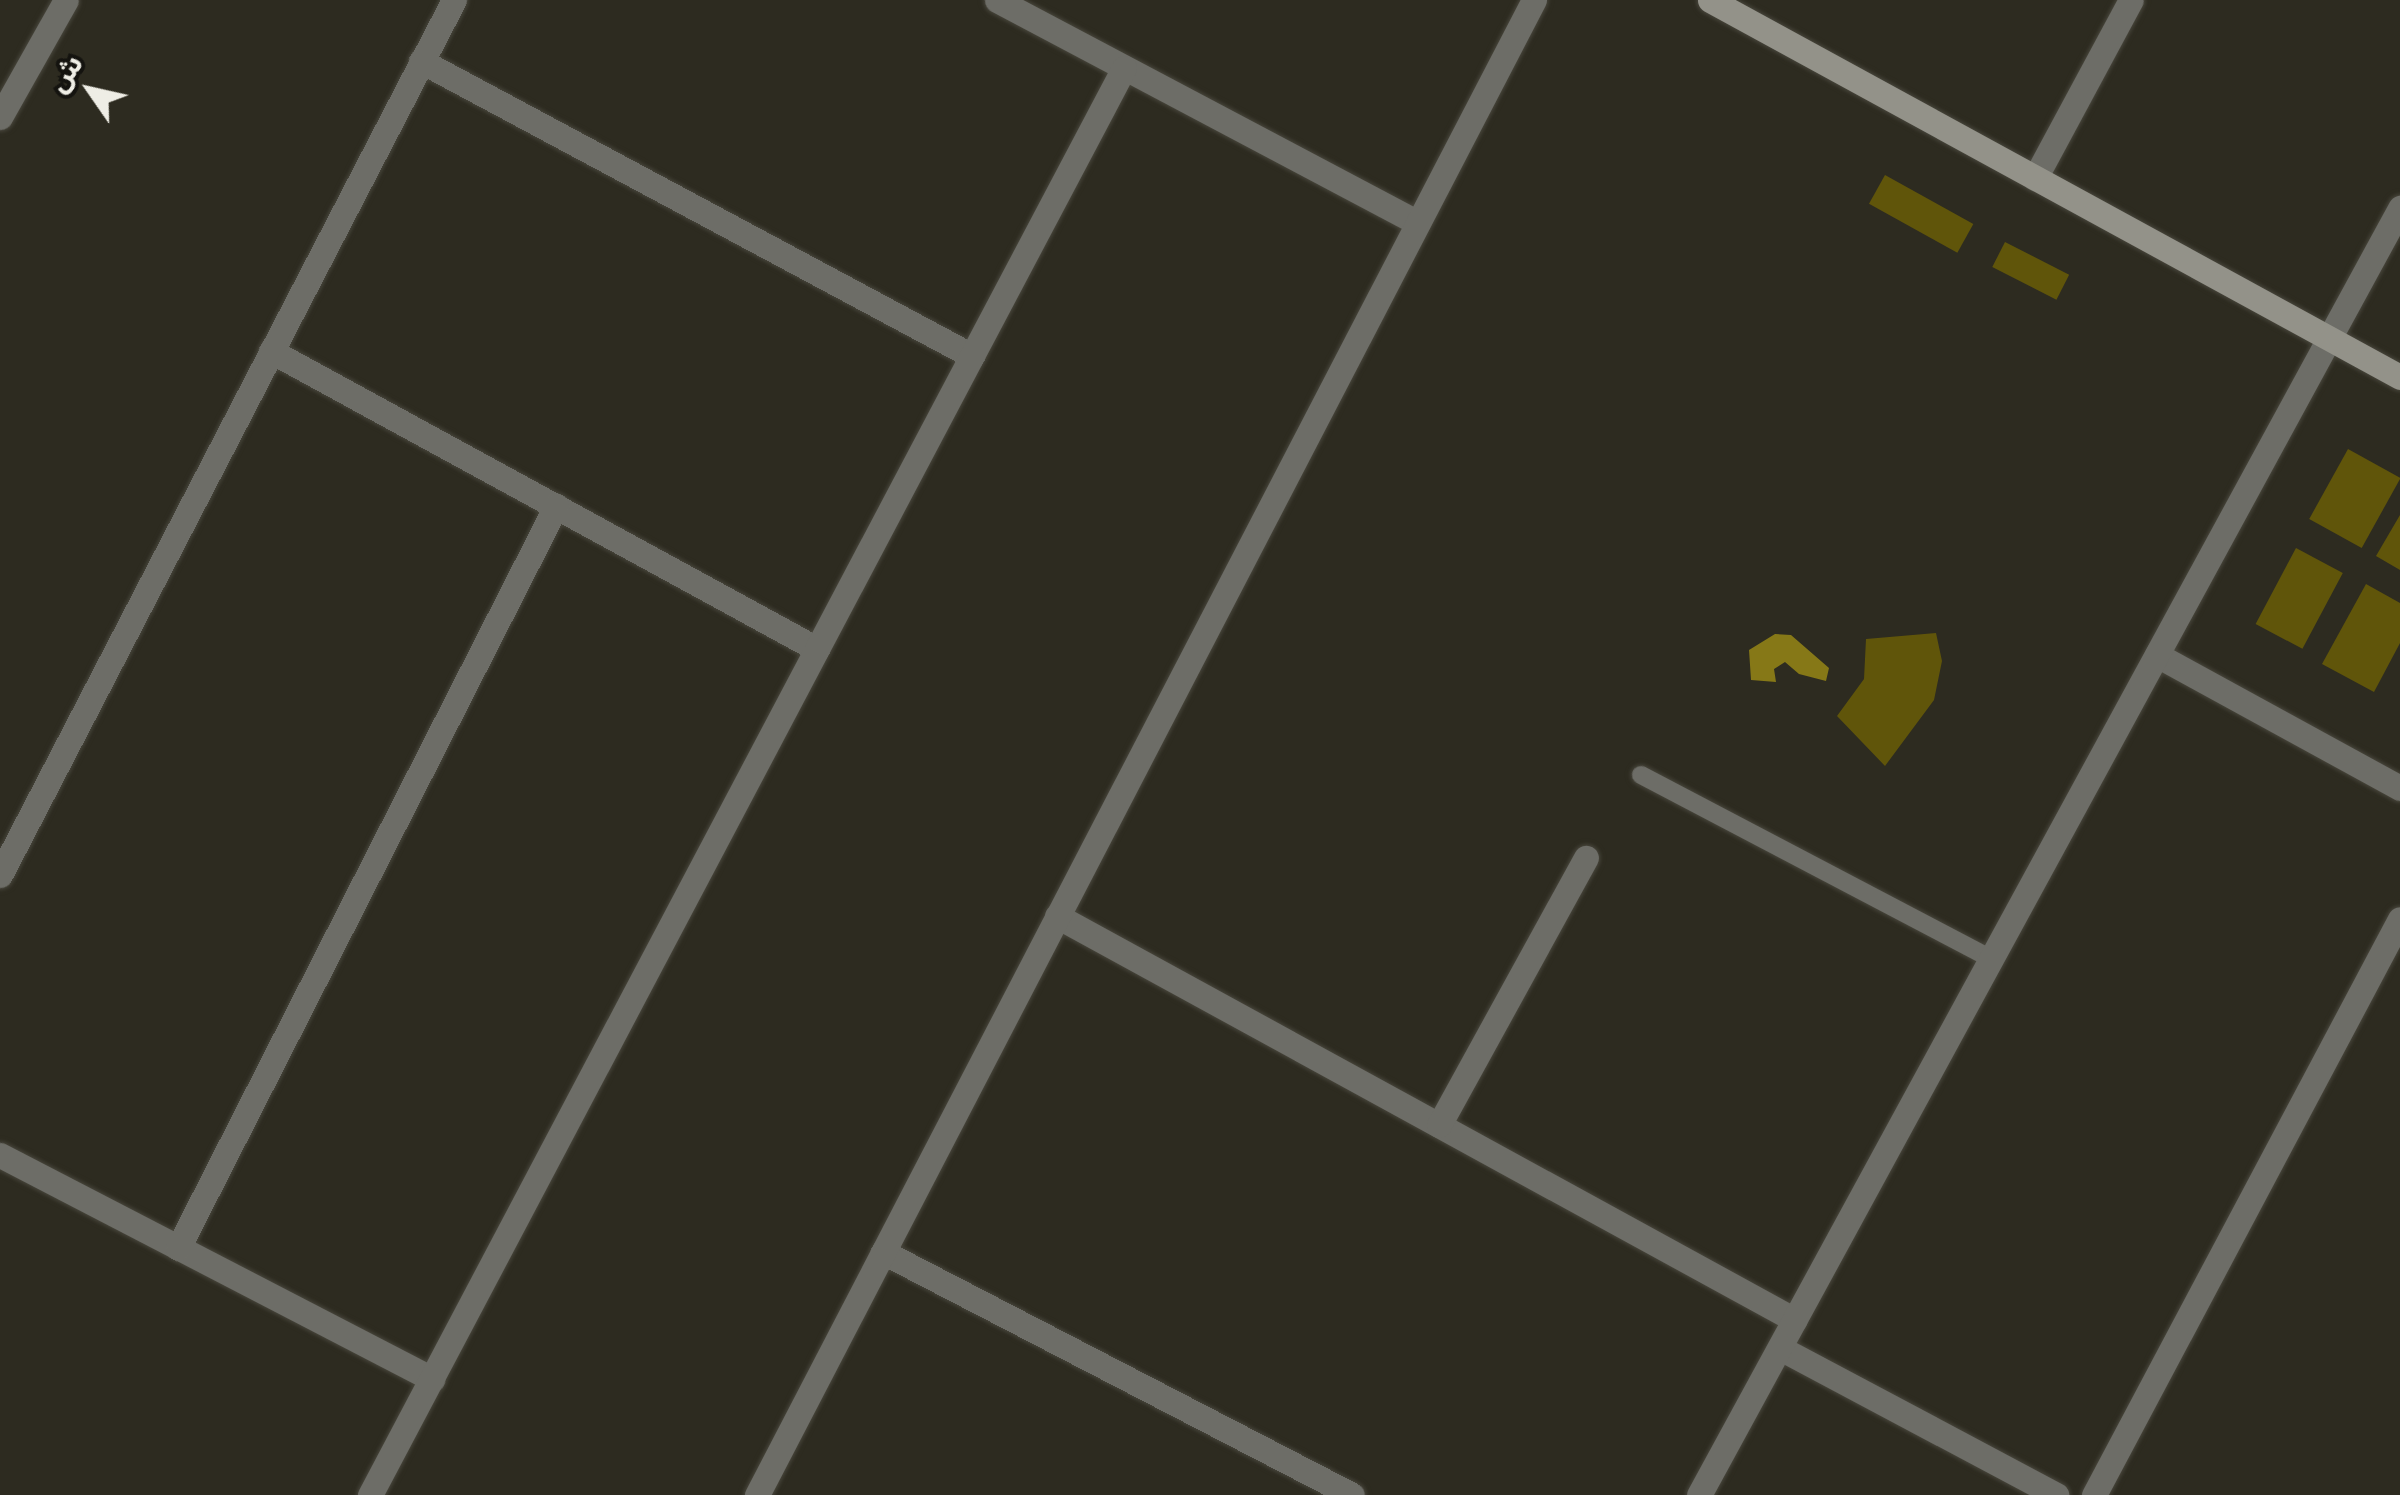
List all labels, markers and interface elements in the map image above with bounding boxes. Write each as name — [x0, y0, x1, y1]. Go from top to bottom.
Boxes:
north arrow — [40, 40, 140, 140]
text: ش — [40, 48, 90, 99]

